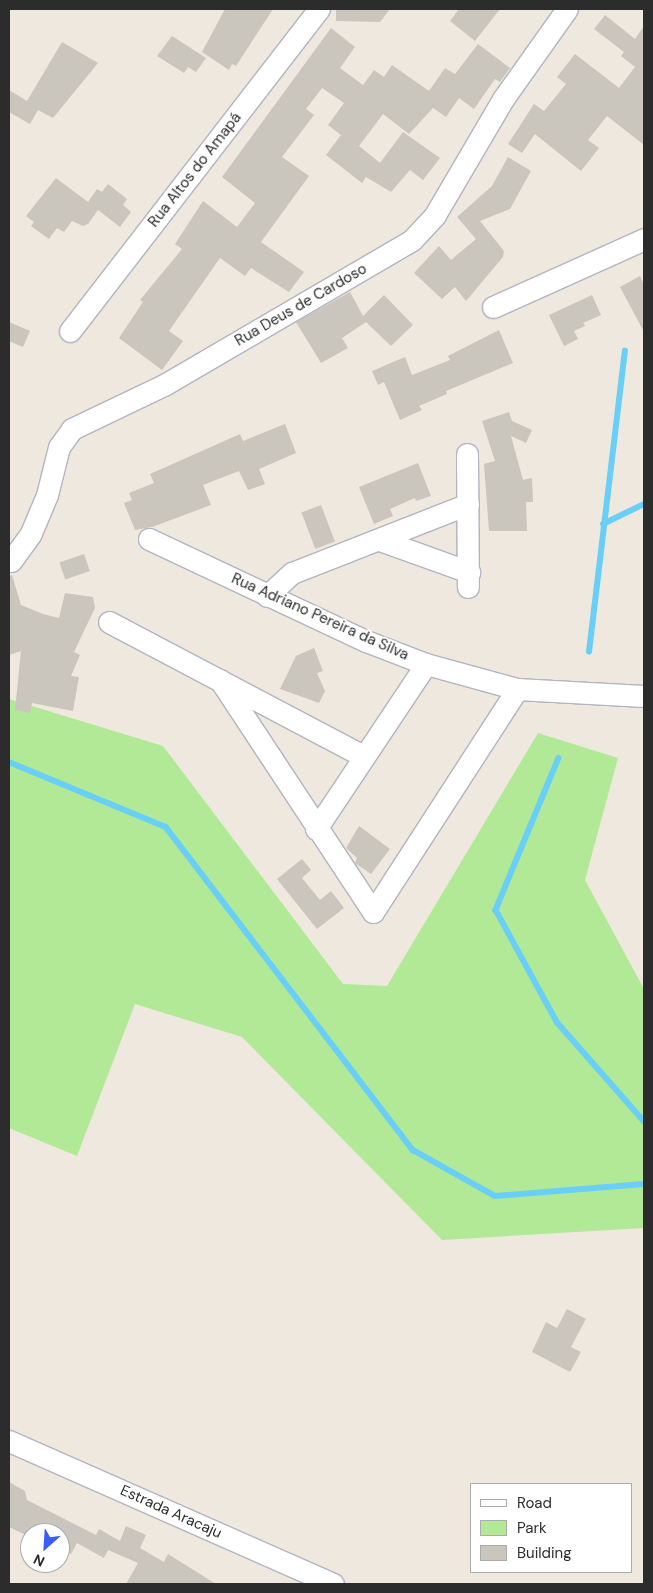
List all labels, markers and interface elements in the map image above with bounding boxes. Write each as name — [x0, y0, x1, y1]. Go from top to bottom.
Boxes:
street label: Rua Altos do Amapá — [145, 109, 245, 231]
street label: Rua Deus de Cardoso — [232, 260, 370, 350]
street label: Rua Adriano Pereira da Silva — [229, 570, 411, 664]
street label: Estrada Aracaju — [117, 1482, 225, 1542]
legend — [470, 1483, 633, 1573]
text: Road — [517, 1493, 552, 1513]
text: Park — [517, 1518, 547, 1538]
north arrow — [20, 1523, 70, 1573]
text: Building — [517, 1543, 572, 1563]
text: N — [30, 1550, 47, 1571]

